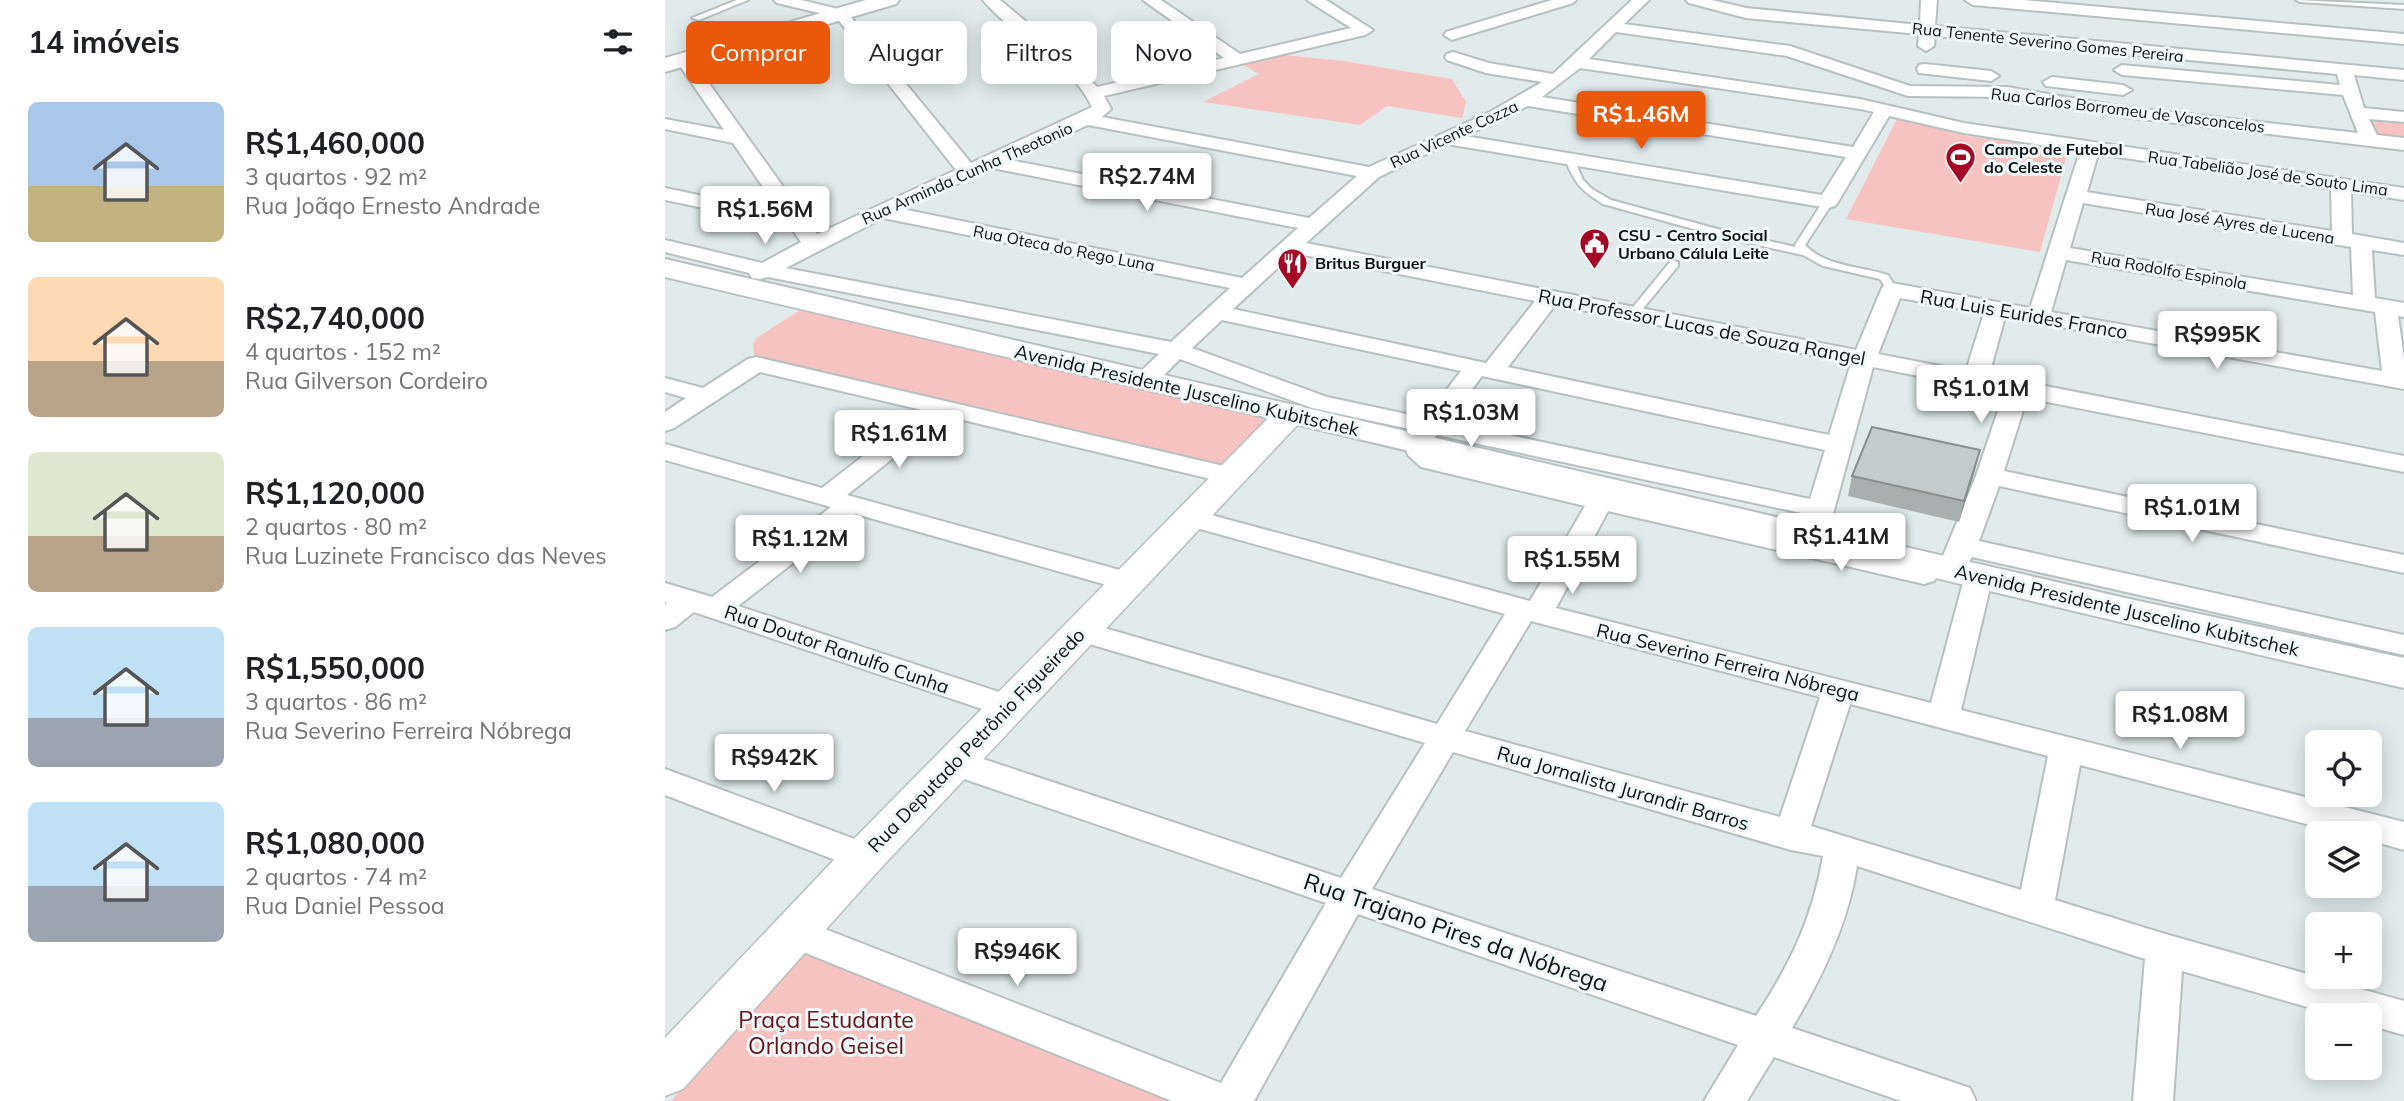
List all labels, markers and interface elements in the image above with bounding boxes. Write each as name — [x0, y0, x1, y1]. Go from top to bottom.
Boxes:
street label: Rua Tenente Severino Gomes Pereira — [1911, 18, 2185, 66]
chip: Comprar — [686, 21, 830, 84]
chip: Alugar — [844, 21, 967, 84]
chip: Filtros — [981, 21, 1097, 84]
chip: Novo — [1111, 21, 1216, 84]
text: 14 imóveis — [28, 23, 180, 61]
icon: filters — [599, 23, 637, 61]
street label: Rua Carlos Borromeu de Vasconcelos — [1990, 83, 2266, 137]
pin: R$1.46M — [1576, 92, 1706, 151]
street label: Rua Vicente Cozza — [1387, 96, 1521, 172]
text: R$1.46M — [1592, 99, 1690, 128]
street label: Rua Arminda Cunha Theotonio — [859, 117, 1075, 229]
text: R$1,460,000 — [245, 124, 425, 162]
icon: home — [84, 130, 168, 214]
place label: Campo de Futebol do Celeste — [1984, 139, 2123, 177]
sports icon: Campo de Futebol do Celeste — [1944, 141, 1978, 185]
street label: Rua Tabelião José de Souto Lima — [2147, 146, 2389, 200]
pin: R$2.74M — [1082, 154, 1212, 213]
text: R$2.74M — [1098, 161, 1196, 190]
text: 3 quartos · 92 m² — [245, 162, 427, 191]
pin: R$1.56M — [700, 187, 830, 246]
text: Rua Joãqo Ernesto Andrade — [245, 191, 540, 220]
text: R$1.56M — [716, 194, 814, 223]
street label: Rua José Ayres de Lucena — [2144, 198, 2336, 248]
street label: Rua Oteca do Rego Luna — [972, 221, 1156, 275]
place label: CSU - Centro Social Urbano Cálula Leite — [1618, 225, 1769, 263]
public building icon: CSU - Centro Social Urbano Cálula Leite — [1578, 227, 1612, 271]
restaurant icon: Britus Burguer — [1275, 246, 1309, 290]
street label: Rua Rodolfo Espinola — [2090, 246, 2248, 294]
place label: Britus Burguer — [1315, 253, 1426, 273]
street label: Rua Professor Lucas de Souza Rangel — [1536, 283, 1868, 371]
street label: Rua Luis Eurides Franco — [1918, 284, 2130, 344]
text: R$2,740,000 — [245, 299, 425, 337]
icon: home — [84, 305, 168, 389]
pin: R$995K — [2160, 312, 2274, 371]
text: R$995K — [2174, 319, 2260, 348]
text: 4 quartos · 152 m² — [245, 337, 441, 366]
street label: Avenida Presidente Juscelino Kubitschek — [1012, 339, 1362, 441]
text: Rua Gilverson Cordeiro — [245, 366, 488, 395]
pin: R$1.01M — [1916, 366, 2046, 425]
text: R$1.01M — [1932, 373, 2030, 402]
pin: R$1.03M — [1406, 390, 1536, 449]
text: R$1.03M — [1422, 397, 1520, 426]
pin: R$1.61M — [834, 410, 964, 470]
text: R$1.61M — [850, 418, 948, 447]
text: R$1,120,000 — [245, 474, 425, 512]
icon: home — [84, 480, 168, 564]
pin: R$1.01M — [2127, 484, 2257, 544]
text: R$1.01M — [2143, 492, 2241, 521]
text: 2 quartos · 80 m² — [245, 512, 427, 541]
pin: R$1.41M — [1776, 514, 1906, 573]
pin: R$1.12M — [735, 516, 865, 575]
text: R$1.41M — [1792, 521, 1890, 550]
text: R$1.12M — [751, 523, 849, 552]
pin: R$1.55M — [1507, 536, 1637, 596]
text: Rua Luzinete Francisco das Neves — [245, 541, 607, 570]
text: R$1.55M — [1523, 544, 1621, 573]
street label: Avenida Presidente Juscelino Kubitschek — [1952, 559, 2302, 661]
street label: Rua Doutor Ranulfo Cunha — [721, 599, 953, 699]
street label: Rua Severino Ferreira Nóbrega — [1594, 618, 1862, 706]
street label: Rua Deputado Petrônio Figueiredo — [862, 623, 1090, 857]
text: R$1,550,000 — [245, 649, 425, 687]
icon: home — [84, 655, 168, 739]
text: 3 quartos · 86 m² — [245, 687, 427, 716]
pin: R$1.08M — [2115, 692, 2245, 751]
text: R$1.08M — [2131, 699, 2229, 728]
text: Rua Severino Ferreira Nóbrega — [245, 716, 572, 745]
map controls — [2305, 730, 2382, 1080]
button: locate — [2305, 730, 2382, 807]
pin: R$942K — [717, 734, 831, 794]
street label: Rua Jornalista Jurandir Barros — [1494, 740, 1752, 836]
text: R$942K — [731, 742, 817, 771]
button: layers — [2305, 821, 2382, 898]
text: R$1,080,000 — [245, 824, 425, 862]
icon: home — [84, 830, 168, 914]
text: 2 quartos · 74 m² — [245, 862, 427, 891]
street label: Rua Trajano Pires da Nóbrega — [1300, 866, 1612, 998]
text: Rua Daniel Pessoa — [245, 891, 445, 920]
button: + — [2305, 912, 2382, 989]
pin: R$946K — [960, 928, 1074, 988]
text: R$946K — [974, 936, 1060, 965]
button: − — [2305, 1003, 2382, 1080]
park label: Praça Estudante Orlando Geisel — [738, 1005, 914, 1060]

